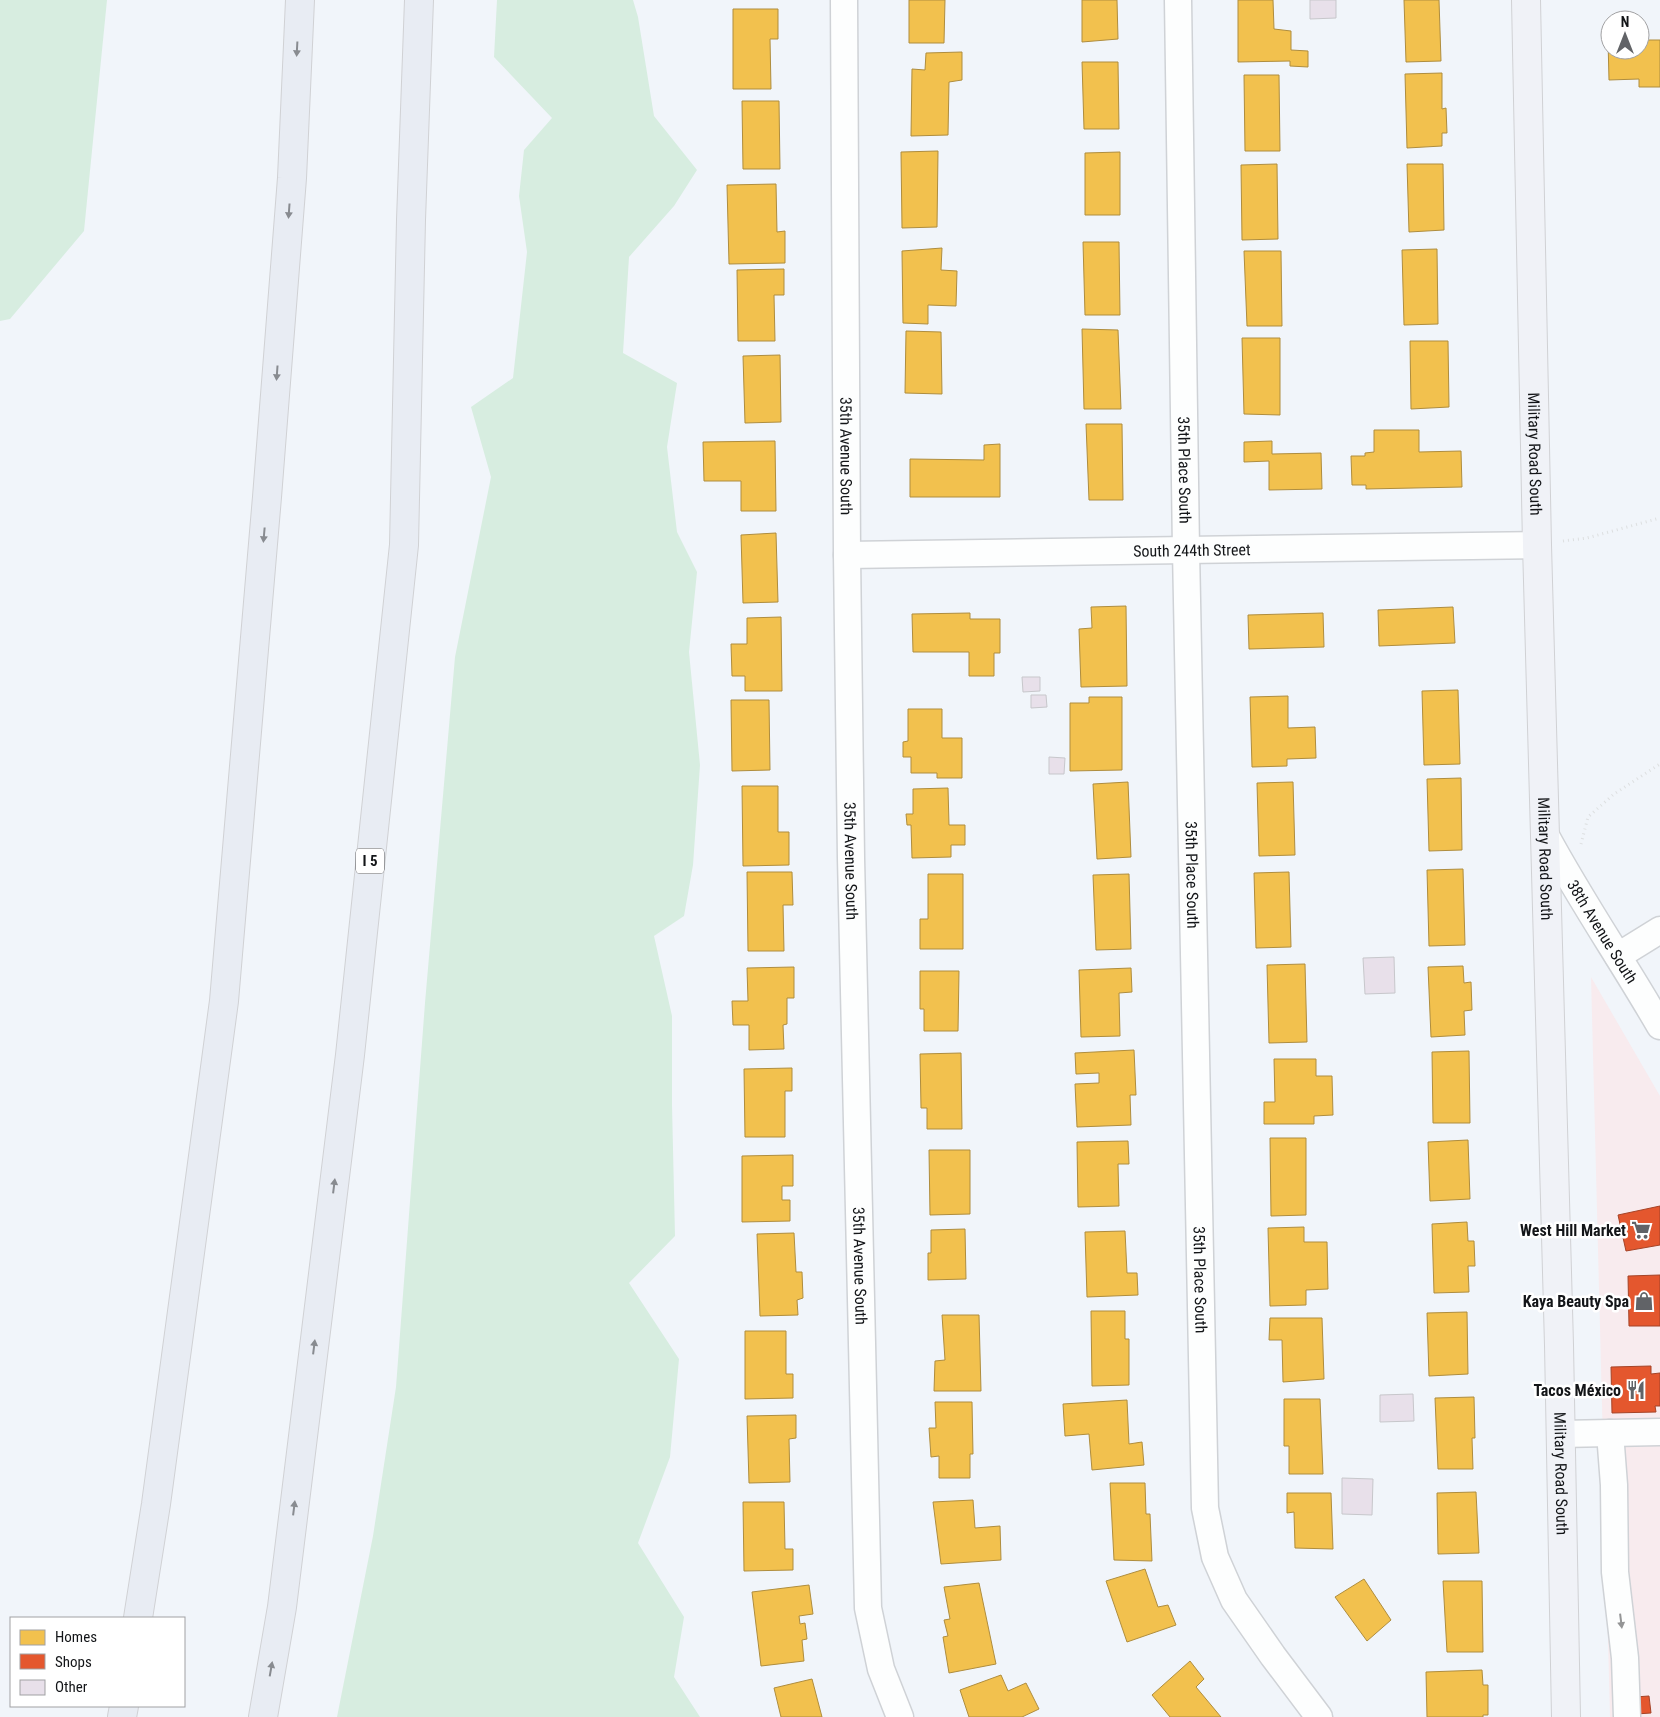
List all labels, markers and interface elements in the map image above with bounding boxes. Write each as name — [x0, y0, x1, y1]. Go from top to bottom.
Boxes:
north arrow — [1600, 10, 1650, 60]
text: N — [1621, 14, 1629, 30]
one-way arrow — [293, 41, 301, 57]
one-way arrow — [285, 203, 293, 219]
one-way arrow — [273, 365, 281, 381]
street label: Military Road South — [1524, 392, 1545, 516]
street label: 35th Avenue South — [836, 397, 856, 515]
street label: 35th Place South — [1174, 416, 1195, 524]
one-way arrow — [260, 527, 268, 543]
street label: South 244th Street — [1133, 540, 1251, 561]
street label: Military Road South — [1534, 797, 1556, 921]
street label: 35th Avenue South — [840, 802, 861, 920]
street label: 35th Place South — [1181, 821, 1203, 929]
road number: I 5 — [356, 848, 384, 874]
street label: 38th Avenue South — [1563, 877, 1641, 987]
one-way arrow — [330, 1177, 338, 1193]
street label: 35th Avenue South — [849, 1207, 871, 1325]
supermarket icon: West Hill Market — [1630, 1219, 1652, 1241]
place label: West Hill Market — [1520, 1221, 1626, 1240]
street label: 35th Place South — [1189, 1226, 1211, 1334]
shop icon: Kaya Beauty Spa — [1633, 1290, 1655, 1312]
place label: Kaya Beauty Spa — [1523, 1292, 1629, 1311]
one-way arrow — [310, 1339, 318, 1355]
restaurant icon: Tacos México — [1625, 1379, 1647, 1401]
place label: Tacos México — [1533, 1381, 1621, 1400]
street label: Military Road South — [1550, 1412, 1572, 1535]
one-way arrow — [290, 1500, 298, 1516]
one-way arrow — [1617, 1613, 1625, 1629]
legend — [10, 1617, 185, 1707]
text: Homes — [55, 1628, 97, 1646]
text: Shops — [55, 1653, 92, 1671]
one-way arrow — [268, 1661, 276, 1677]
text: Other — [55, 1678, 88, 1696]

